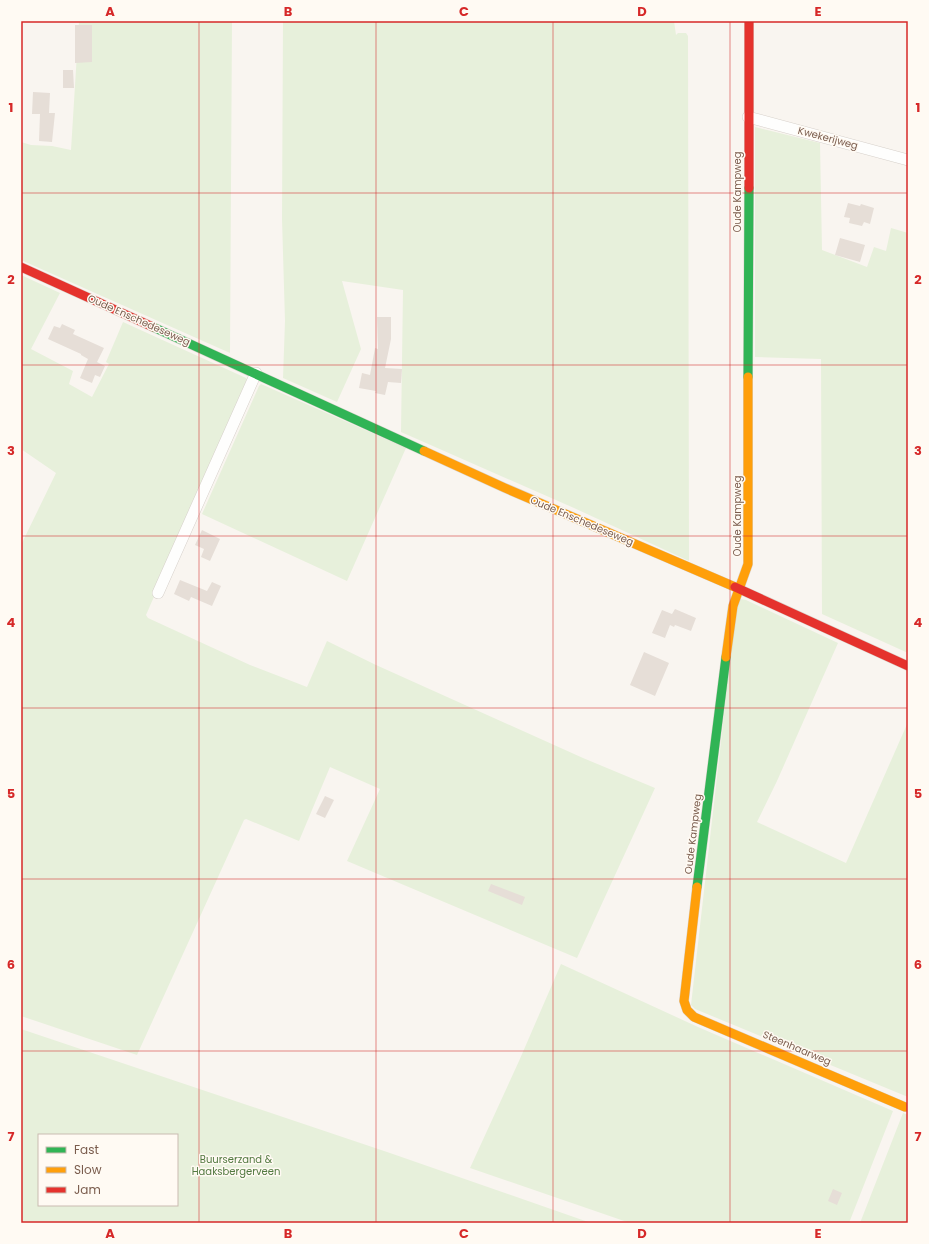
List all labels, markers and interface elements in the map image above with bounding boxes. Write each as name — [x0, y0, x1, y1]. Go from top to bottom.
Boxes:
text: A — [105, 2, 115, 21]
text: B — [284, 2, 293, 21]
text: C — [459, 2, 469, 21]
text: D — [637, 2, 647, 21]
text: E — [814, 2, 822, 21]
text: 1 — [9, 98, 13, 117]
text: 1 — [916, 98, 920, 117]
street label: Kwekerijweg — [796, 123, 860, 153]
street label: Oude Kampweg — [730, 152, 745, 232]
text: 2 — [7, 270, 15, 289]
text: 2 — [914, 270, 922, 289]
street label: Oude Enschedeseweg — [85, 291, 193, 349]
text: 3 — [7, 441, 15, 460]
text: 3 — [914, 441, 922, 460]
street label: Oude Kampweg — [730, 476, 745, 556]
street label: Oude Enschedeseweg — [528, 492, 636, 550]
text: 4 — [7, 613, 16, 632]
text: 4 — [914, 613, 923, 632]
text: 5 — [7, 784, 15, 803]
text: 5 — [914, 784, 922, 803]
street label: Oude Kampweg — [681, 793, 705, 875]
text: 6 — [7, 955, 15, 974]
text: 6 — [914, 955, 922, 974]
street label: Steenhaarweg — [760, 1027, 834, 1069]
text: 7 — [8, 1127, 15, 1146]
text: 7 — [915, 1127, 922, 1146]
legend — [38, 1134, 178, 1206]
text: Fast — [74, 1141, 99, 1158]
park label: Buurserzand & Haaksbergerveen — [192, 1152, 280, 1179]
text: Slow — [74, 1161, 102, 1178]
text: Jam — [74, 1181, 101, 1198]
text: A — [105, 1224, 115, 1243]
text: B — [284, 1224, 293, 1243]
text: C — [459, 1224, 469, 1243]
text: D — [637, 1224, 647, 1243]
text: E — [814, 1224, 822, 1243]

